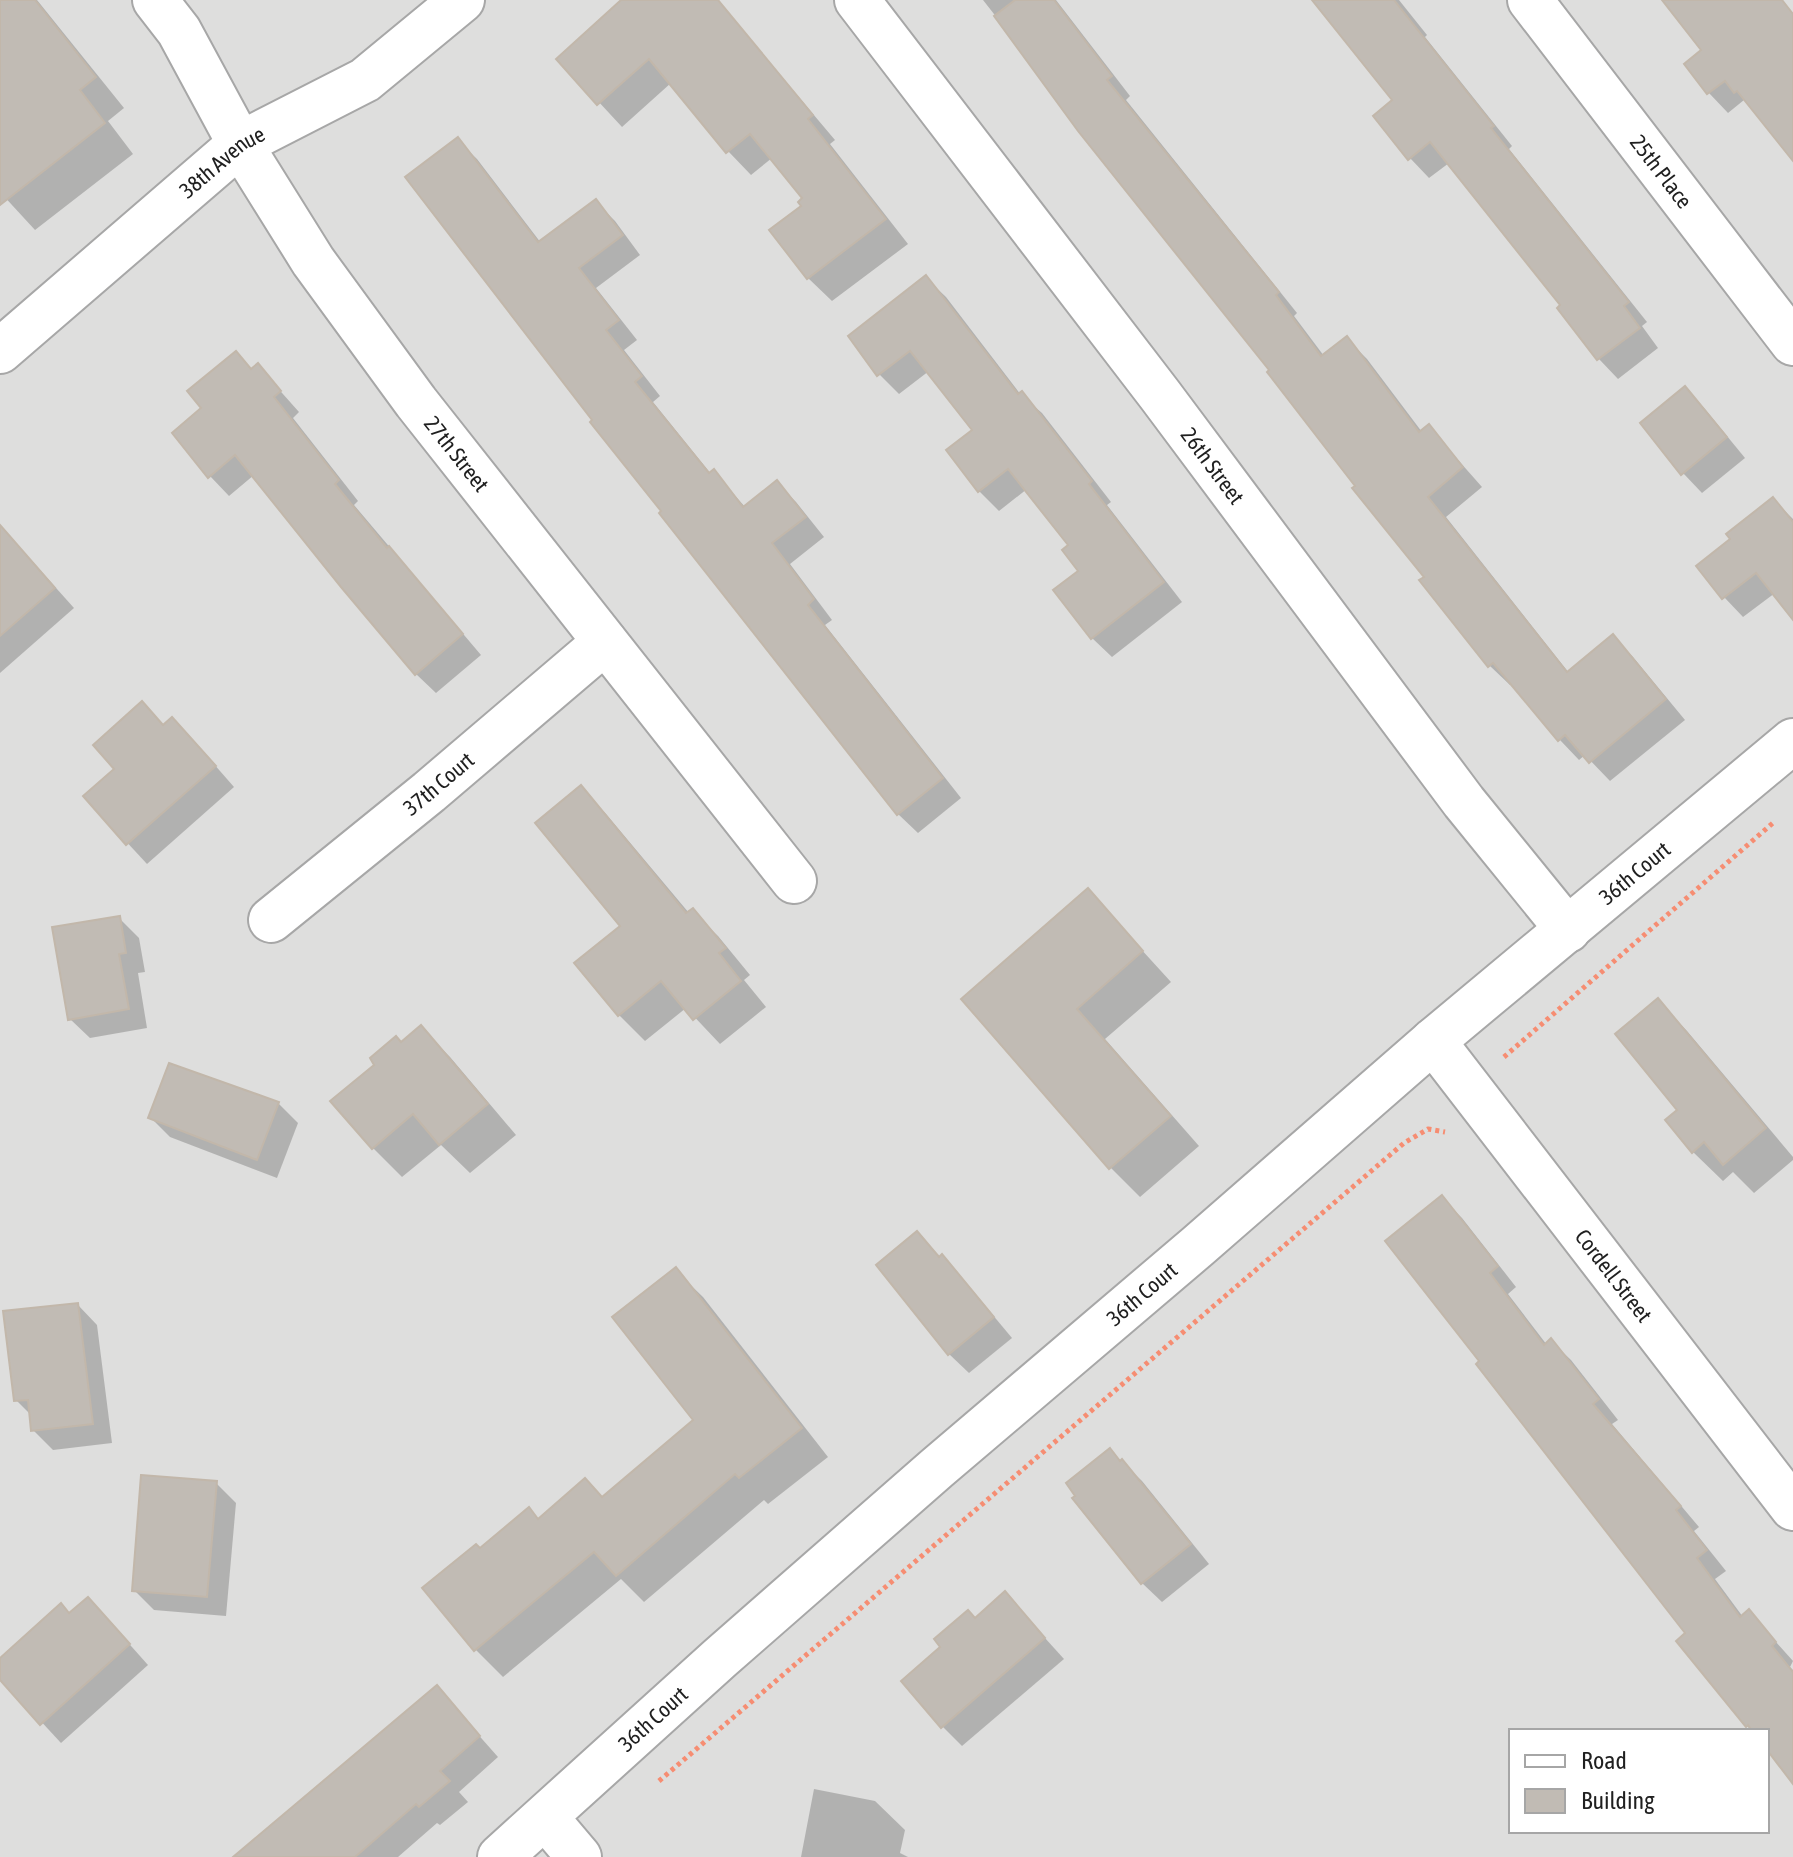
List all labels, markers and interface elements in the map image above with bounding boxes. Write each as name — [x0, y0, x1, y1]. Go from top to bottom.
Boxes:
street label: 38th Avenue — [174, 121, 269, 203]
street label: 25th Place — [1625, 129, 1698, 213]
street label: 27th Street — [419, 411, 495, 497]
street label: 26th Street — [1176, 422, 1250, 509]
street label: 37th Court — [398, 747, 479, 821]
street label: 36th Court — [1594, 836, 1675, 910]
street label: Cordell Street — [1570, 1224, 1658, 1327]
street label: 36th Court — [1101, 1257, 1182, 1331]
street label: 36th Court — [613, 1681, 693, 1757]
legend — [1509, 1729, 1769, 1833]
text: Road — [1581, 1747, 1627, 1774]
text: Building — [1581, 1787, 1655, 1814]

